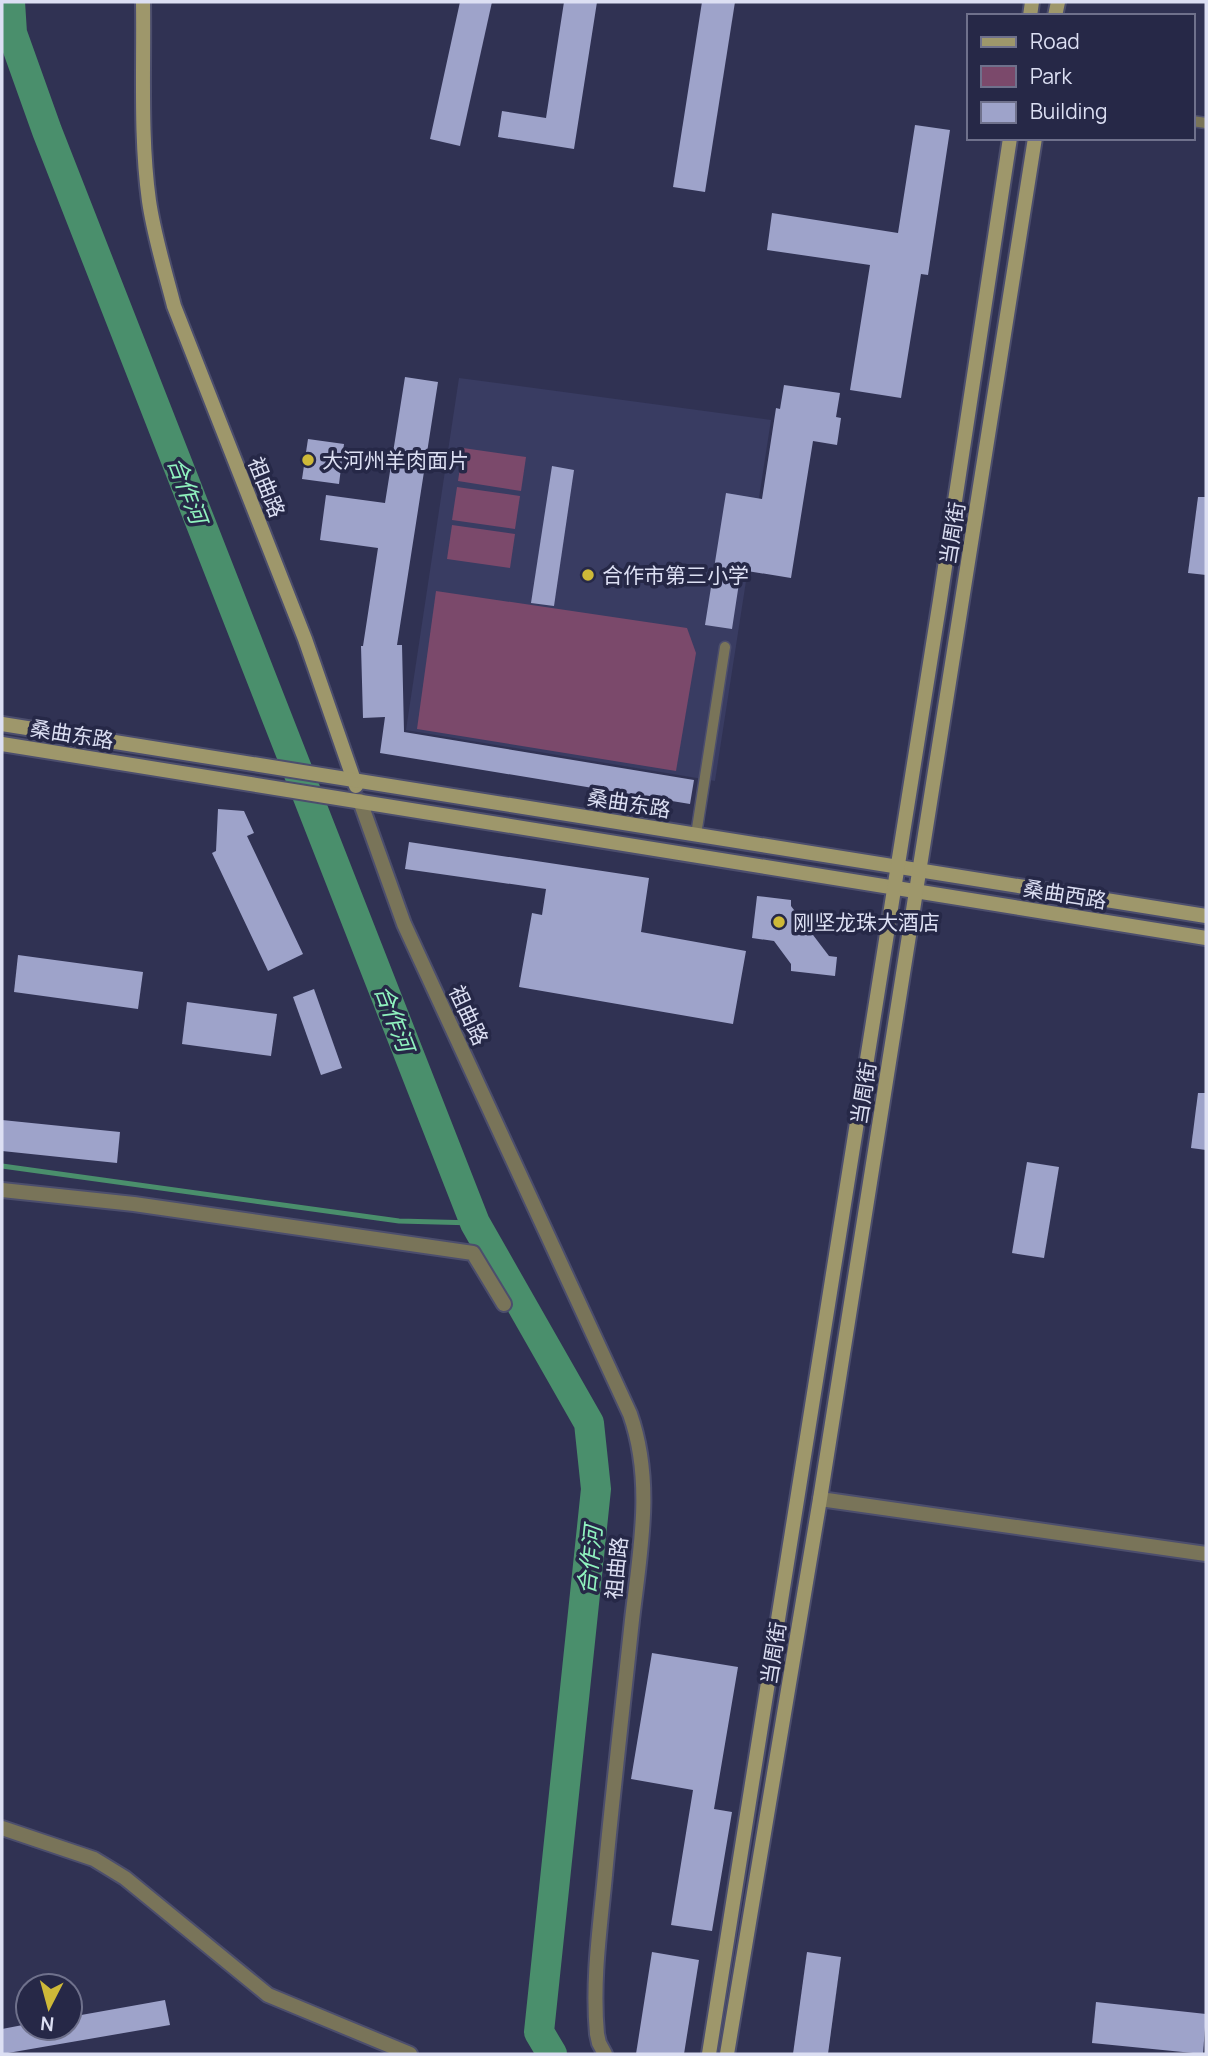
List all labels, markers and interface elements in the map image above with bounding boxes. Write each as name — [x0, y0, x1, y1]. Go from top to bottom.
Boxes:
legend — [967, 14, 1194, 140]
text: Road — [1030, 27, 1080, 55]
text: Park — [1030, 62, 1072, 90]
text: Building — [1030, 97, 1107, 125]
place label: 大河州羊肉面片 — [322, 446, 469, 474]
water label: 合作河 — [161, 452, 217, 532]
marker: 大河州羊肉面片 — [300, 452, 316, 468]
street label: 祖曲路 — [242, 453, 292, 521]
street label: 当周街 — [933, 500, 971, 566]
place label: 合作市第三小学 — [602, 561, 749, 589]
marker: 合作市第三小学 — [580, 567, 596, 583]
street label: 桑曲东路 — [28, 714, 116, 754]
street label: 桑曲东路 — [585, 783, 673, 823]
street label: 桑曲西路 — [1021, 874, 1109, 914]
place label: 刚坚龙珠大酒店 — [793, 908, 940, 936]
marker: 刚坚龙珠大酒店 — [771, 914, 787, 930]
water label: 合作河 — [368, 980, 424, 1060]
street label: 祖曲路 — [443, 981, 495, 1049]
street label: 当周街 — [844, 1060, 882, 1126]
water label: 合作河 — [569, 1520, 609, 1596]
street label: 祖曲路 — [599, 1535, 633, 1601]
street label: 当周街 — [754, 1620, 792, 1686]
north arrow — [14, 1972, 84, 2042]
text: N — [39, 2010, 55, 2038]

